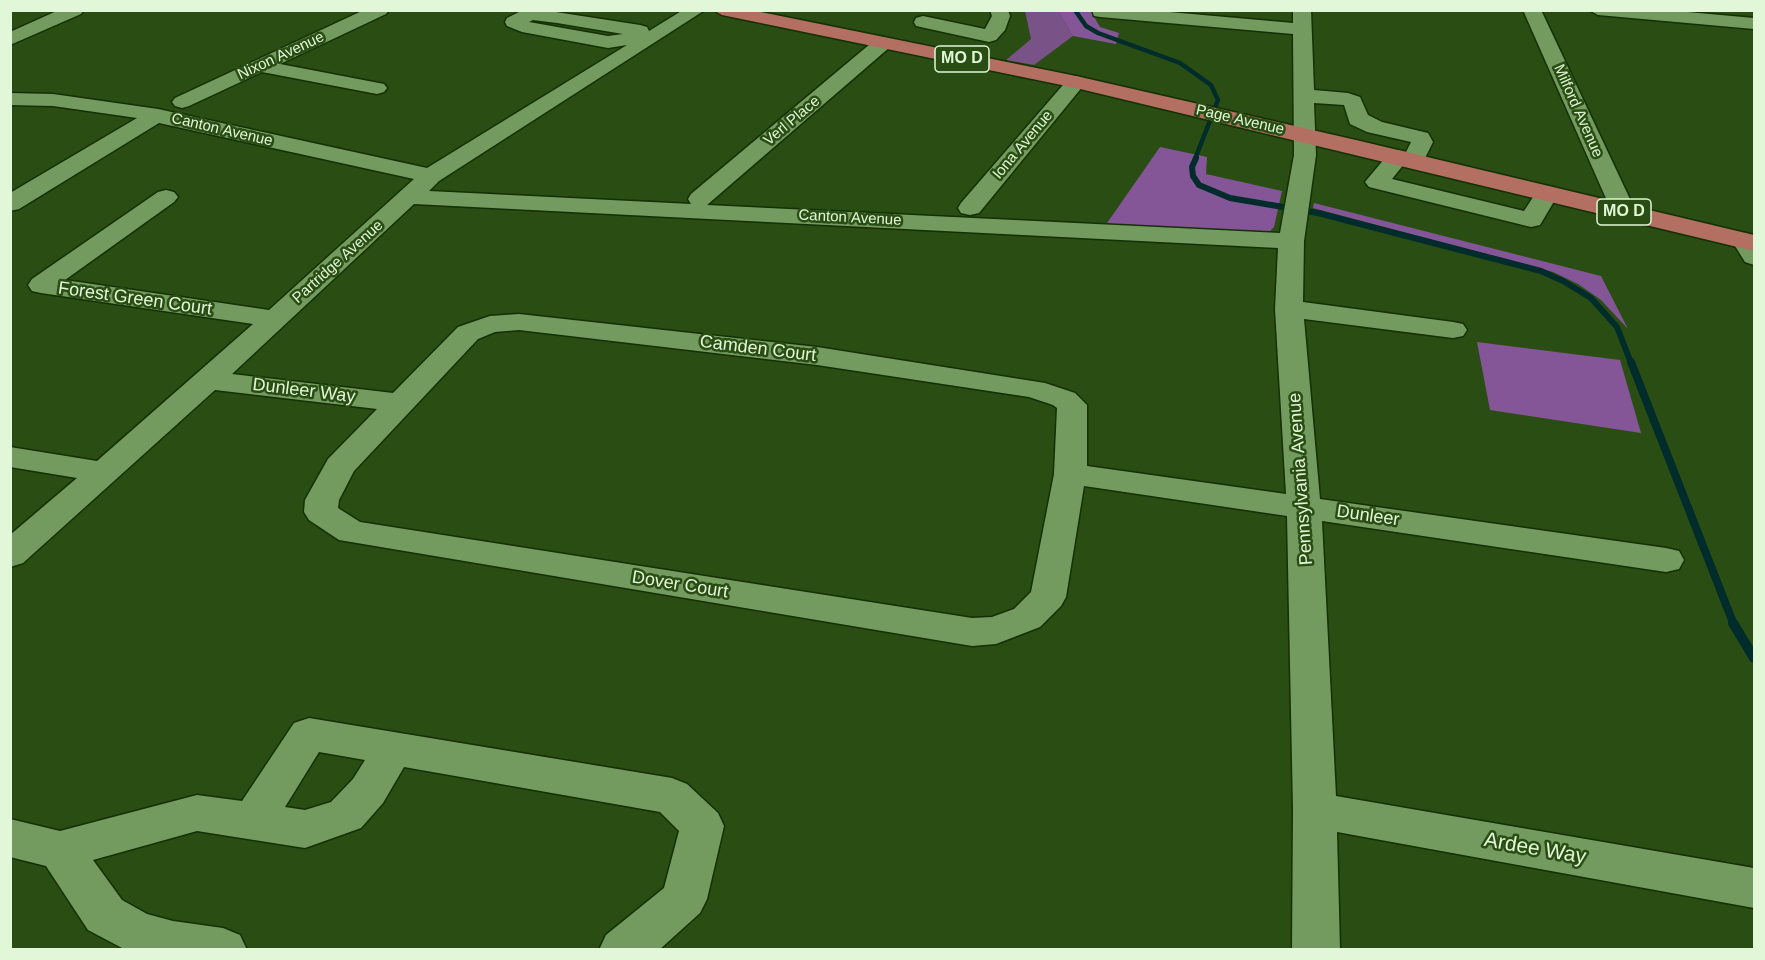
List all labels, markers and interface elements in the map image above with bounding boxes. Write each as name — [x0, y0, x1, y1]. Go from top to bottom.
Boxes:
street label: Nixon Avenue — [235, 28, 327, 84]
road number: MO D — [935, 46, 989, 72]
street label: Milford Avenue — [1549, 62, 1607, 160]
street label: Verl Place — [760, 92, 824, 150]
street label: Page Avenue — [1194, 101, 1286, 139]
street label: Iona Avenue — [989, 107, 1057, 183]
street label: Canton Avenue — [170, 110, 274, 150]
road number: MO D — [1597, 199, 1651, 225]
street label: Canton Avenue — [798, 206, 902, 230]
street label: Partridge Avenue — [289, 217, 387, 307]
street label: Forest Green Court — [57, 278, 213, 320]
street label: Camden Court — [699, 331, 817, 367]
street label: Dunleer Way — [251, 374, 357, 408]
street label: Pennsylvania Avenue — [1284, 392, 1318, 566]
street label: Dunleer — [1335, 501, 1401, 531]
street label: Dover Court — [630, 567, 730, 603]
street label: Ardee Way — [1482, 828, 1588, 870]

